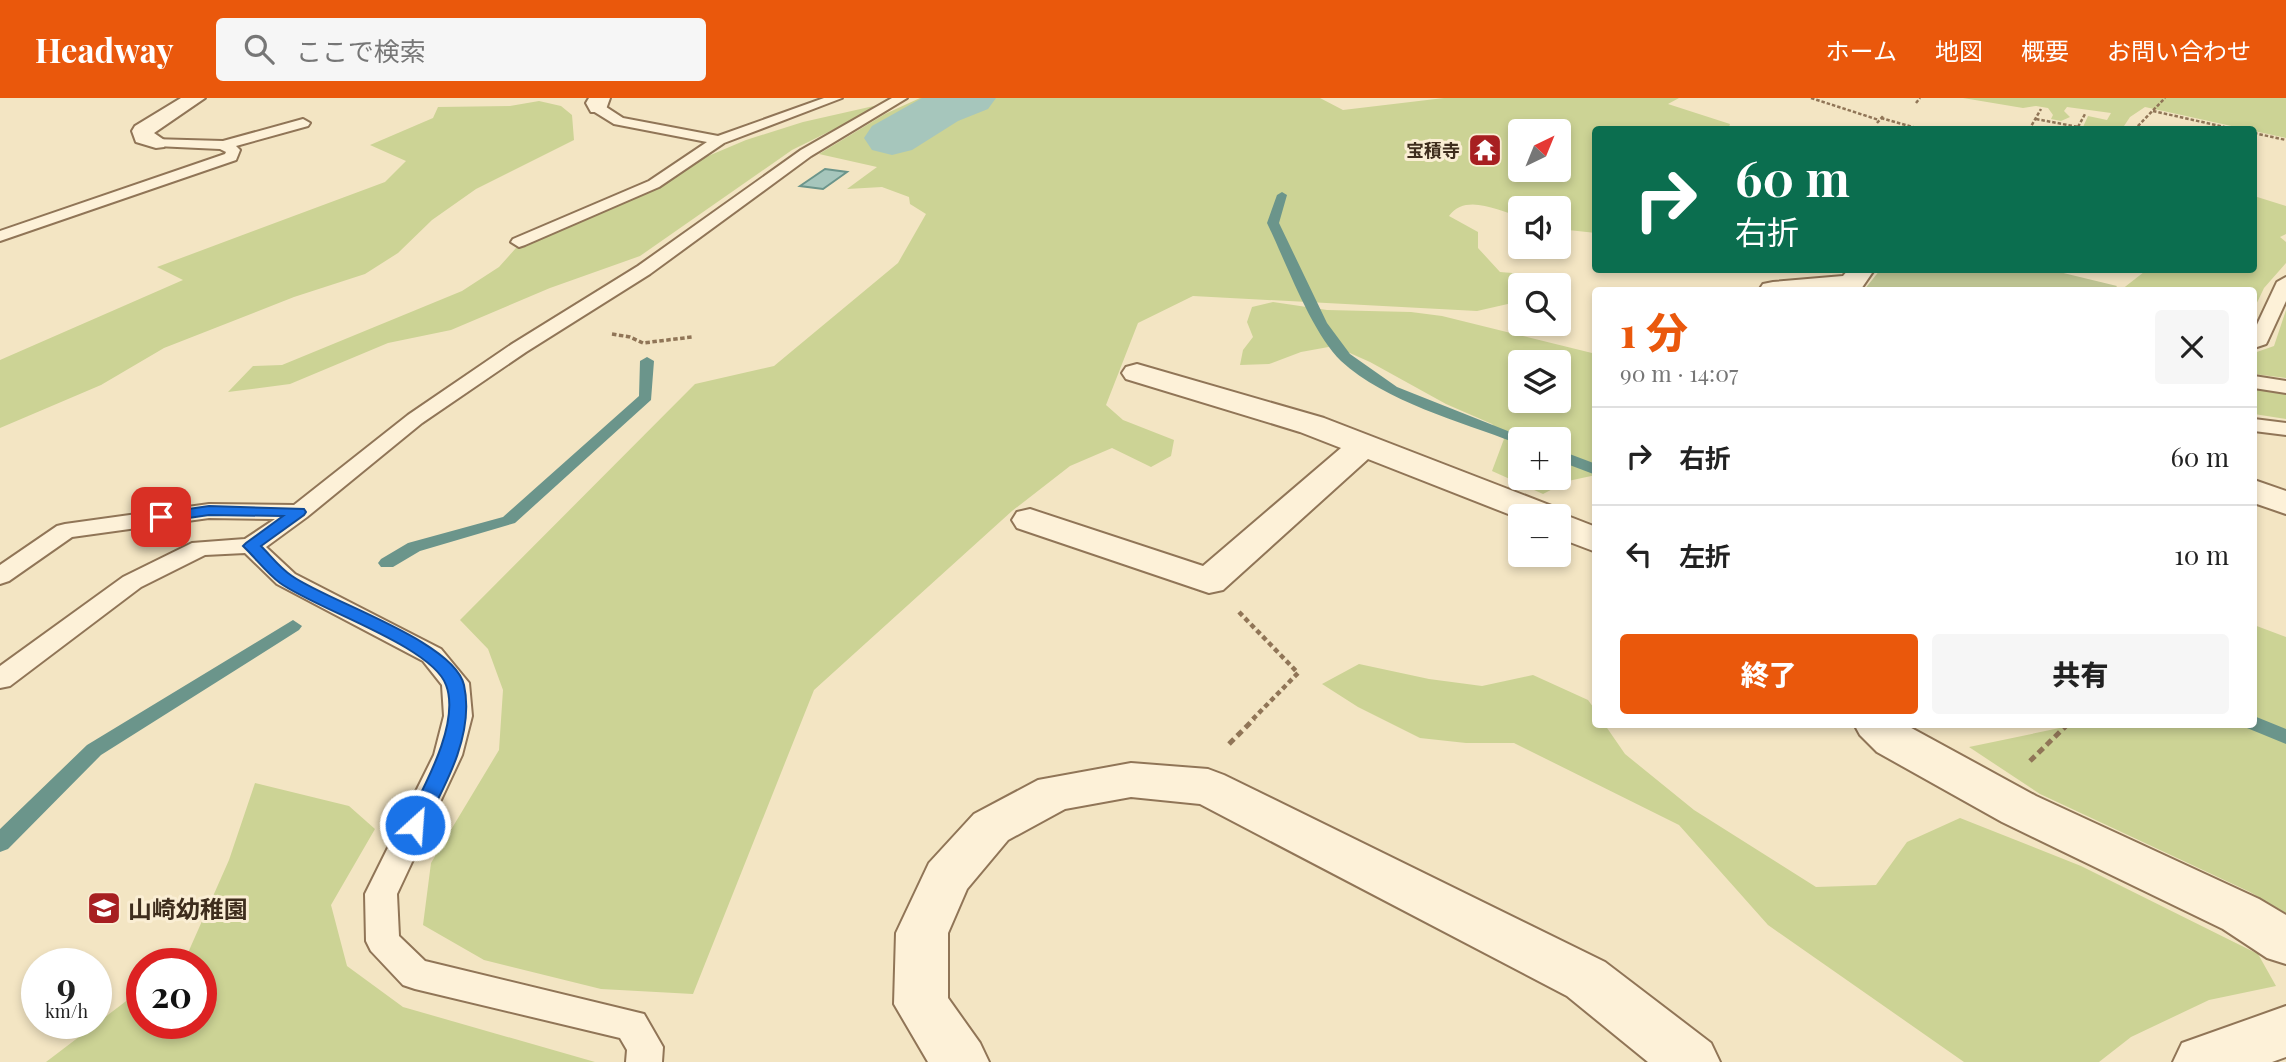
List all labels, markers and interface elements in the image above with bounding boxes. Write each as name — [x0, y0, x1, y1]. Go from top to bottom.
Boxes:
search box — [216, 18, 706, 81]
text: Headway — [35, 27, 174, 71]
icon: search — [240, 30, 278, 68]
text: ここで検索 — [296, 33, 426, 68]
text: ホーム — [1826, 34, 1897, 66]
text: 地図 — [1935, 34, 1983, 66]
text: 概要 — [2021, 34, 2069, 66]
text: お問い合わせ — [2107, 34, 2251, 66]
north arrow — [1508, 119, 1572, 182]
map controls — [1508, 119, 1571, 567]
temple icon: 宝積寺 — [1466, 131, 1504, 169]
place label: 宝積寺 — [1406, 138, 1460, 162]
text: 60 m — [1735, 144, 1850, 209]
icon: right — [1620, 154, 1711, 245]
button: sound — [1508, 196, 1571, 259]
text: 右折 — [1735, 209, 1799, 252]
button: search — [1508, 273, 1571, 336]
text: 1 分 — [1620, 303, 1688, 359]
button: close — [2155, 310, 2229, 384]
button: layers — [1508, 350, 1571, 413]
text: 90 m · 14:07 — [1620, 357, 1738, 388]
button: + — [1508, 427, 1571, 490]
icon: right — [1620, 437, 1658, 475]
text: 60 m — [2170, 439, 2229, 474]
text: 右折 — [1679, 440, 1731, 475]
pin — [131, 487, 191, 547]
icon: arrive — [142, 498, 180, 536]
button: − — [1508, 504, 1571, 567]
icon: left — [1620, 535, 1658, 573]
text: 10 m — [2174, 537, 2229, 572]
text: 左折 — [1679, 538, 1731, 573]
button: 終了 — [1620, 634, 1918, 714]
button: 共有 — [1932, 634, 2229, 714]
position arrow — [378, 788, 452, 862]
school or university icon: 山崎幼稚園 — [85, 889, 123, 927]
place label: 山崎幼稚園 — [128, 892, 248, 924]
speed limit sign: 20 — [126, 948, 217, 1039]
text: 9 — [57, 961, 76, 1008]
text: km/h — [45, 999, 88, 1023]

